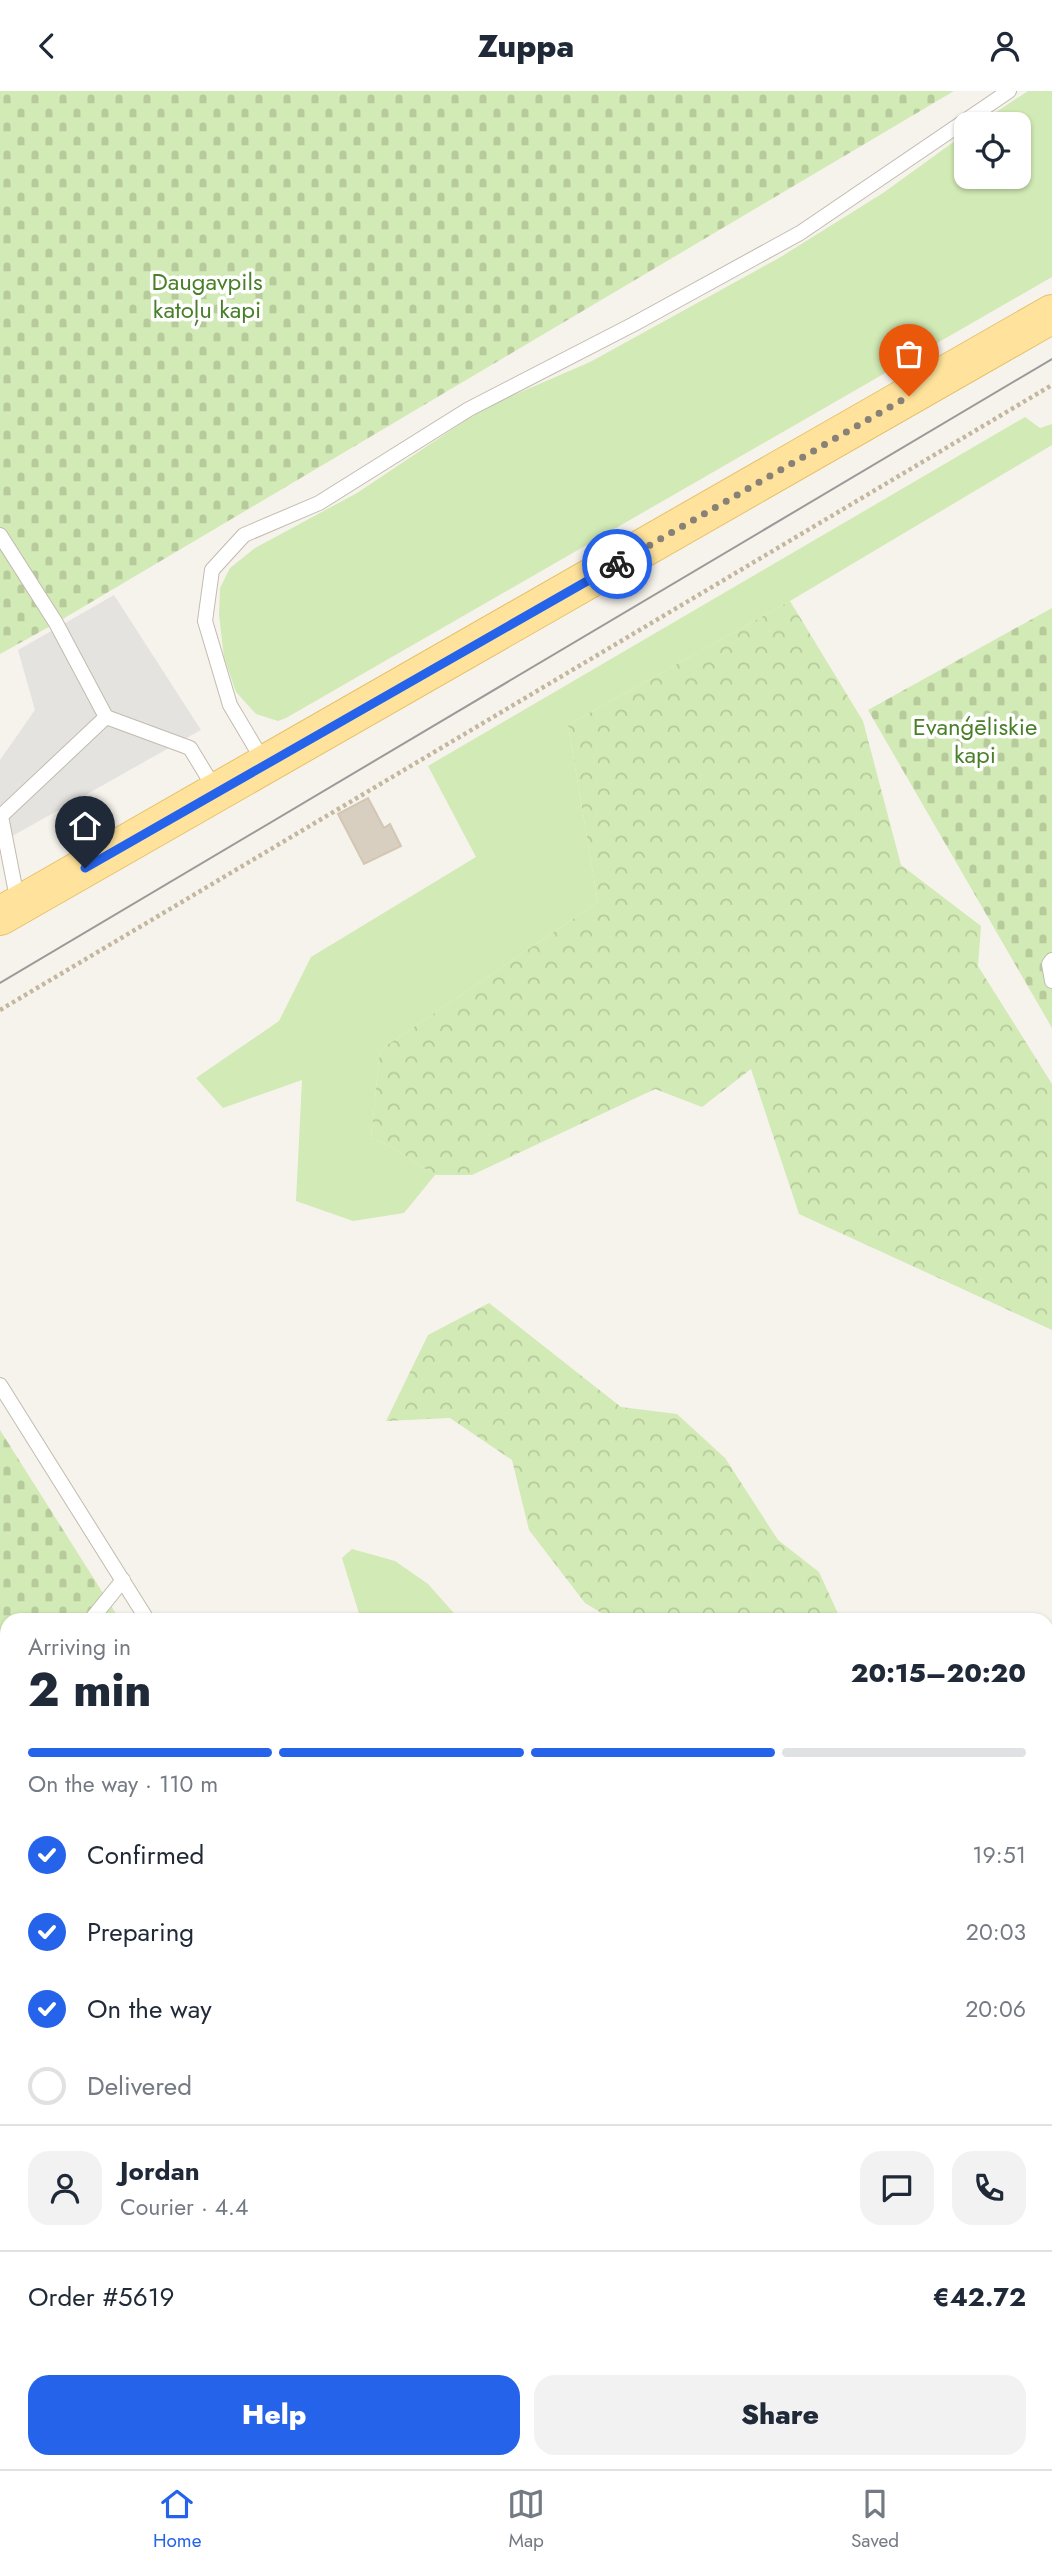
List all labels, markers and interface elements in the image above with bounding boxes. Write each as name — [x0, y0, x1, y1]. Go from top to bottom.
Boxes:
text: Zuppa — [478, 23, 574, 69]
icon: back — [28, 27, 66, 65]
icon: person — [986, 27, 1024, 65]
map controls — [954, 112, 1031, 189]
button: locate — [954, 112, 1031, 189]
park label: Daugavpils katoļu kapi — [151, 264, 263, 327]
pin — [879, 324, 939, 396]
icon: bag — [890, 335, 928, 373]
courier — [582, 529, 652, 599]
icon: bike — [598, 545, 636, 583]
park label: Evanģēliskie kapi — [913, 709, 1037, 772]
pin — [55, 796, 115, 868]
icon: home — [66, 807, 104, 845]
text: Arriving in — [28, 1630, 131, 1664]
text: 20:15–20:20 — [851, 1654, 1026, 1692]
text: 2 min — [28, 1657, 152, 1723]
text: On the way · 110 m — [28, 1767, 218, 1801]
icon: check — [28, 1836, 66, 1874]
text: Confirmed — [87, 1836, 204, 1874]
text: 19:51 — [972, 1838, 1026, 1872]
icon: check — [28, 1913, 66, 1951]
text: Preparing — [87, 1913, 194, 1951]
text: 20:03 — [966, 1915, 1026, 1949]
icon: check — [28, 1990, 66, 2028]
text: On the way — [87, 1990, 212, 2028]
text: 20:06 — [965, 1992, 1026, 2026]
text: Delivered — [87, 2067, 192, 2105]
button: person — [28, 2151, 102, 2225]
button: chat — [860, 2151, 934, 2225]
button: phone — [952, 2151, 1026, 2225]
text: Jordan — [120, 2152, 200, 2190]
text: Courier · 4.4 — [120, 2190, 248, 2224]
text: Order #5619 — [28, 2278, 174, 2316]
text: €42.72 — [933, 2278, 1026, 2316]
button: Help — [28, 2375, 520, 2455]
button: Share — [534, 2375, 1026, 2455]
tab: Home — [153, 2485, 201, 2554]
tab: Map — [507, 2485, 545, 2554]
tab: Saved — [851, 2485, 899, 2554]

